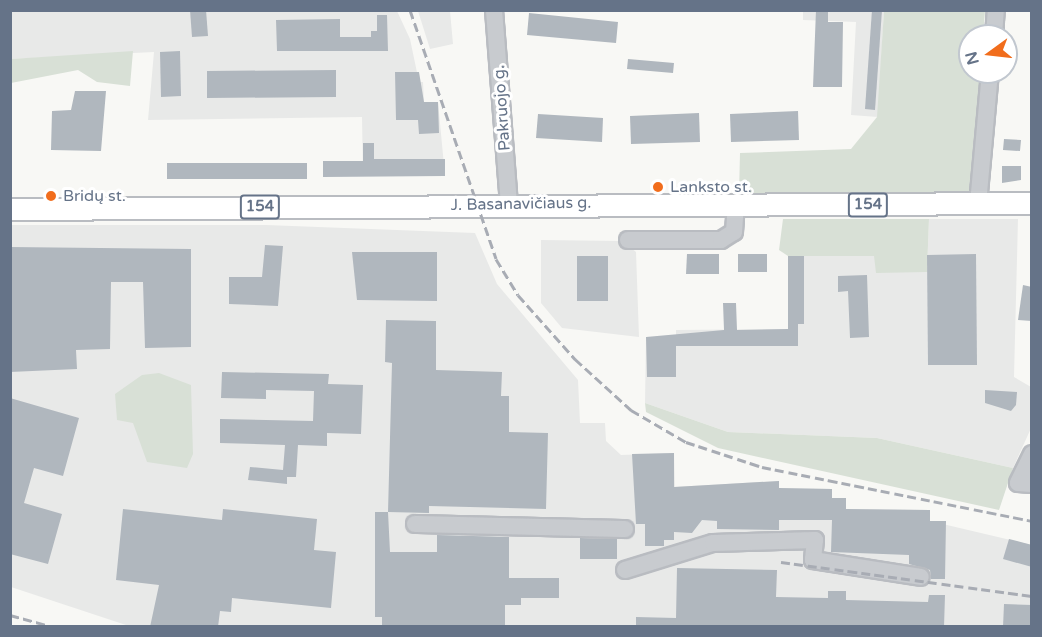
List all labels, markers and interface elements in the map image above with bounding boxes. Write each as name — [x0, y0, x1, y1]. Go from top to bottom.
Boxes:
north arrow — [958, 24, 1018, 84]
text: N — [961, 49, 984, 67]
street label: Pakruojo g. — [489, 65, 515, 151]
place label: Lanksto st. — [670, 177, 752, 197]
marker: Lanksto st. — [651, 180, 665, 194]
place label: Bridų st. — [63, 186, 126, 206]
marker: Bridų st. — [44, 189, 58, 203]
street label: J. Basanavičiaus g. — [450, 193, 592, 215]
road number: 154 — [847, 193, 889, 217]
road number: 154 — [239, 195, 281, 219]

